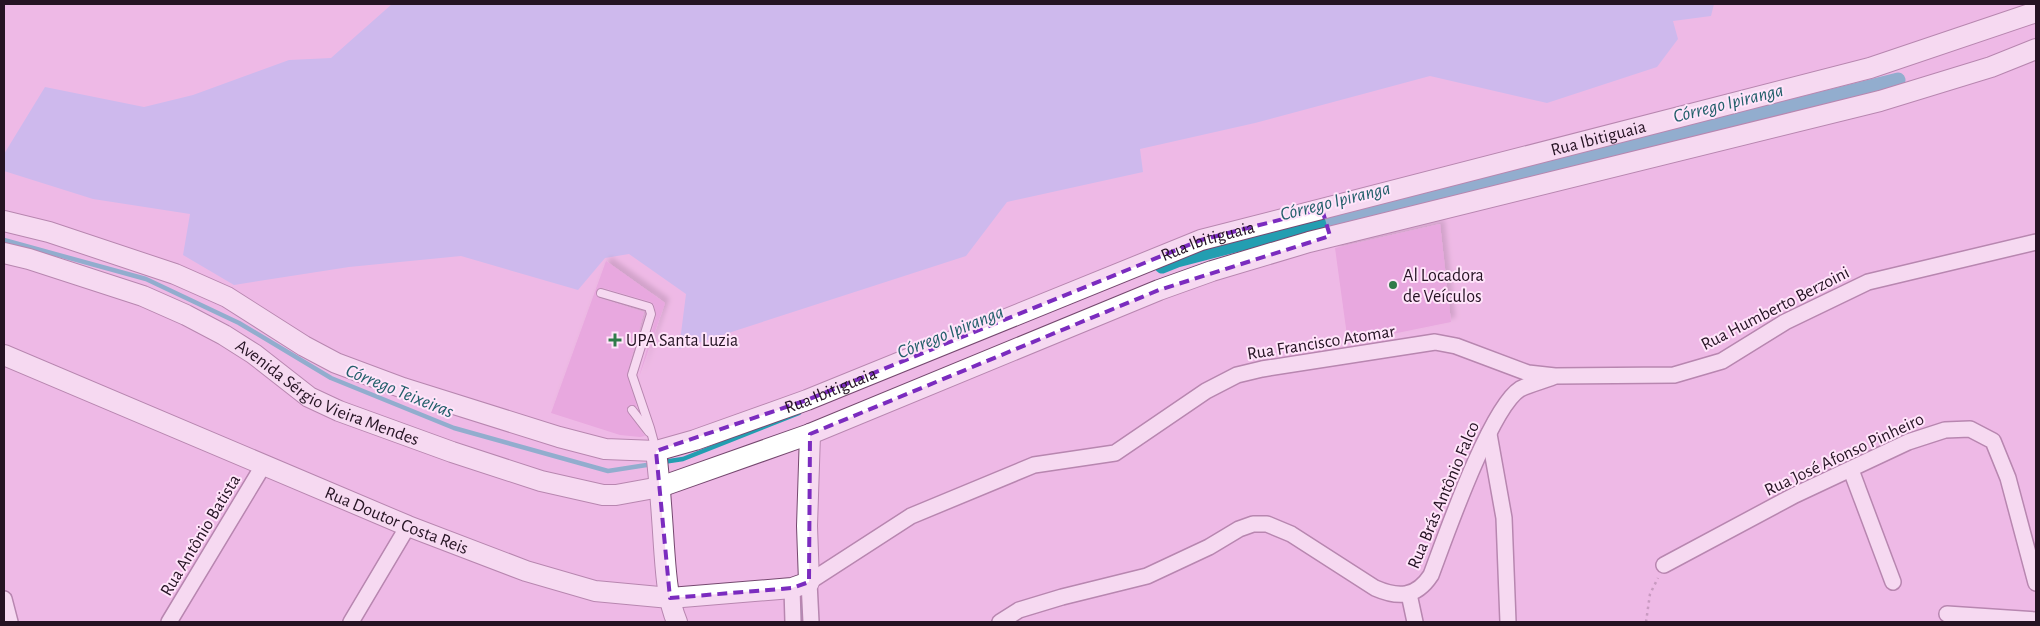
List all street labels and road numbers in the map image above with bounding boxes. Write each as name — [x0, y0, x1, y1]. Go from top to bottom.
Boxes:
street label: Rua Ibitiguaia — [1549, 118, 1648, 160]
street label: Rua Ibitiguaia — [1158, 219, 1257, 265]
street label: Rua Humberto Berzoini — [1698, 264, 1853, 354]
street label: Rua Francisco Atomar — [1246, 322, 1397, 364]
street label: Avenida Sérgio Vieira Mendes — [232, 337, 421, 449]
street label: Rua Ibitiguaia — [782, 365, 880, 417]
street label: Rua José Afonso Pinheiro — [1762, 410, 1927, 500]
street label: Rua Brás Antônio Falco — [1405, 419, 1483, 572]
street label: Rua Antônio Batista — [158, 472, 244, 599]
street label: Rua Doutor Costa Reis — [322, 484, 470, 558]

